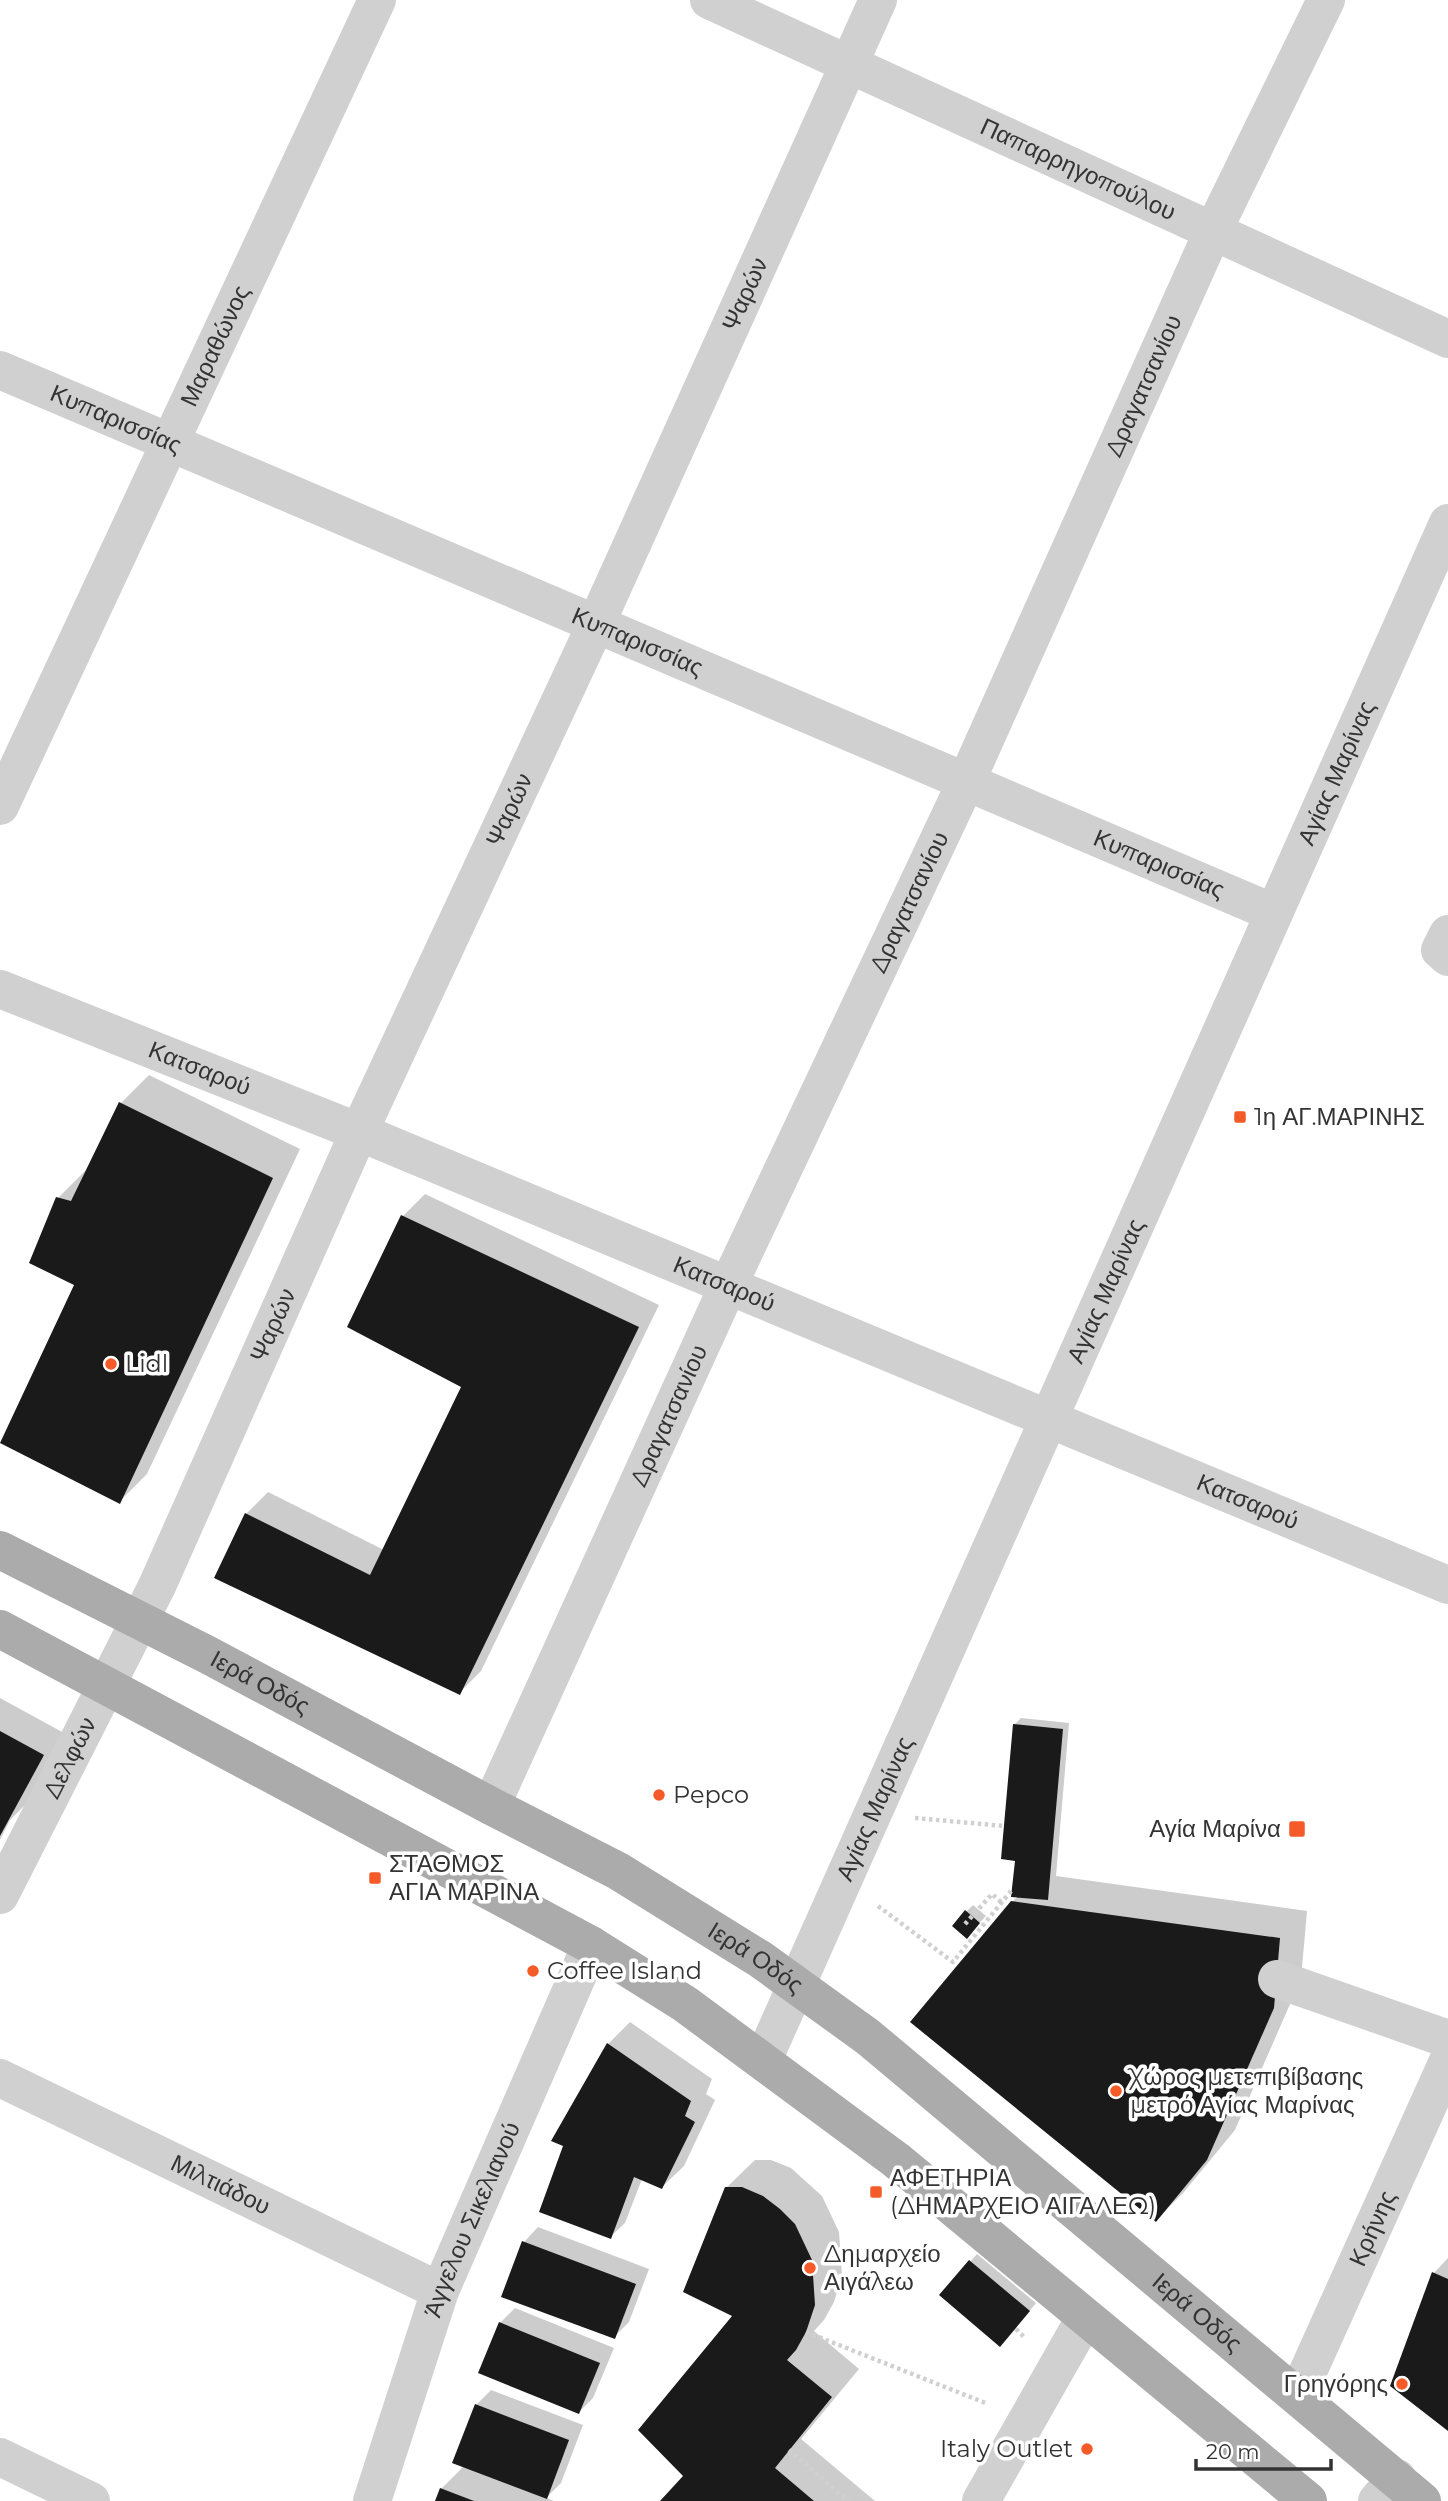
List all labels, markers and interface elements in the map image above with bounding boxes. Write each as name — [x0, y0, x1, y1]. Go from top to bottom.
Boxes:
street label: Παπαρρηγοπούλου — [976, 112, 1181, 226]
street label: Ψαρών — [715, 253, 774, 335]
street label: Μαραθώνος — [174, 280, 256, 411]
street label: Δραγατσανίου — [1099, 310, 1188, 461]
street label: Κυπαρισσίας — [46, 378, 186, 460]
street label: Κυπαρισσίας — [568, 601, 708, 682]
street label: Αγίας Μαρίνας — [1291, 696, 1381, 850]
street label: Ψαρών — [479, 768, 538, 851]
street label: Κυπαρισσίας — [1089, 823, 1229, 904]
street label: Δραγατσανίου — [863, 827, 954, 977]
street label: Κατσαρού — [145, 1035, 255, 1101]
place label: 1η ΑΓ.ΜΑΡΙΝΗΣ — [1254, 1102, 1425, 1131]
marker: 1η ΑΓ.ΜΑΡΙΝΗΣ — [1232, 1109, 1248, 1125]
street label: Αγίας Μαρίνας — [1061, 1214, 1150, 1367]
street label: Κατσαρού — [669, 1249, 780, 1318]
street label: Ψαρών — [244, 1284, 302, 1366]
street label: Δραγατσανίου — [624, 1340, 713, 1491]
place label: Lidl — [125, 1349, 168, 1378]
marker: Lidl — [103, 1356, 119, 1372]
street label: Κατσαρού — [1193, 1467, 1303, 1535]
street label: Ιερά Οδός — [206, 1644, 315, 1721]
street label: Δελφών — [37, 1712, 102, 1803]
street label: Αγίας Μαρίνας — [830, 1732, 919, 1885]
place label: Pepco — [673, 1780, 749, 1809]
marker: Pepco — [651, 1787, 667, 1803]
place label: Αγία Μαρίνα — [1149, 1814, 1281, 1843]
marker: Αγία Μαρίνα — [1287, 1819, 1307, 1839]
place label: ΣΤΑΘΜΟΣ ΑΓΙΑ ΜΑΡΙΝΑ — [389, 1849, 539, 1906]
marker: ΣΤΑΘΜΟΣ ΑΓΙΑ ΜΑΡΙΝΑ — [367, 1870, 383, 1886]
street label: Ιερά Οδός — [703, 1915, 809, 1999]
place label: Coffee Island — [547, 1956, 702, 1985]
marker: Coffee Island — [525, 1963, 541, 1979]
place label: Χώρος μετεπιβίβασης μετρό Αγίας Μαρίνας — [1127, 2062, 1363, 2119]
marker: Χώρος μετεπιβίβασης μετρό Αγίας Μαρίνας — [1108, 2083, 1124, 2099]
street label: Άγγελου Σικελιανού — [418, 2117, 526, 2321]
street label: Μιλτιάδου — [166, 2148, 275, 2221]
place label: ΑΦΕΤΗΡΙΑ (ΔΗΜΑΡΧΕΙΟ ΑΙΓΑΛΕΩ) — [890, 2163, 1156, 2220]
marker: ΑΦΕΤΗΡΙΑ (ΔΗΜΑΡΧΕΙΟ ΑΙΓΑΛΕΩ) — [868, 2184, 884, 2200]
street label: Κρήνης — [1343, 2186, 1402, 2270]
place label: Δημαρχείο Αιγάλεω — [824, 2239, 941, 2296]
marker: Δημαρχείο Αιγάλεω — [802, 2260, 818, 2276]
street label: Ιερά Οδός — [1147, 2266, 1248, 2358]
place label: Γρηγόρης — [1284, 2369, 1388, 2398]
marker: Γρηγόρης — [1394, 2376, 1410, 2392]
scale bar — [1196, 2428, 1331, 2472]
place label: Italy Outlet — [940, 2434, 1073, 2463]
text: 20 m — [1206, 2439, 1260, 2464]
marker: Italy Outlet — [1079, 2441, 1095, 2457]

